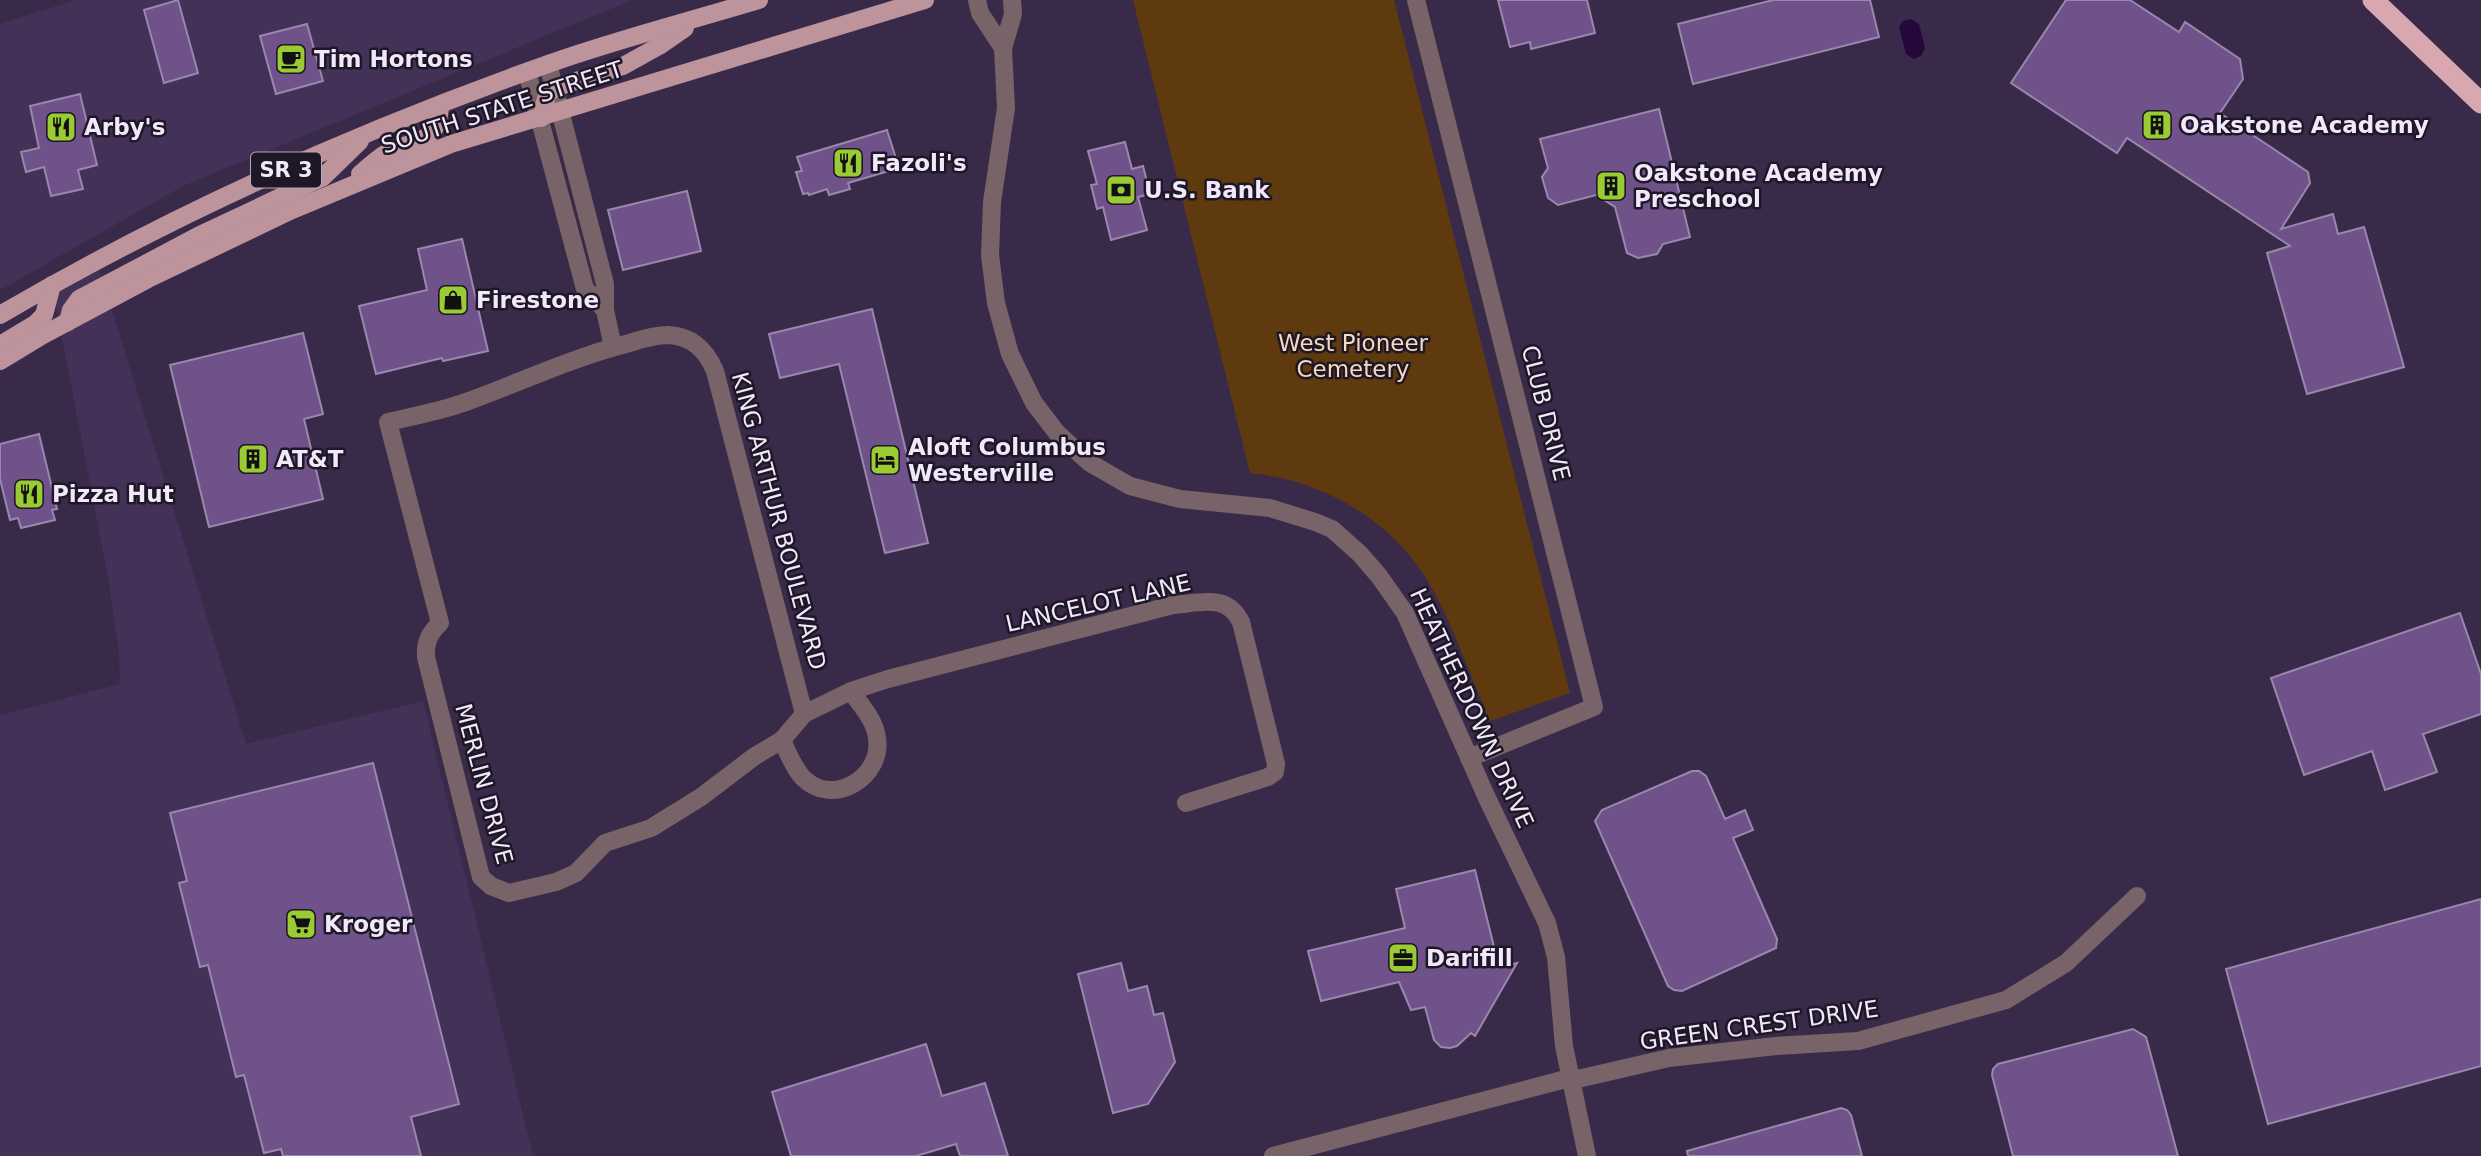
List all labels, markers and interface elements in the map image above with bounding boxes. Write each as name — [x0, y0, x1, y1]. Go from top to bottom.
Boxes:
cafe icon: Tim Hortons — [274, 42, 308, 76]
place label: Tim Hortons — [314, 46, 473, 72]
street label: SOUTH STATE STREET — [378, 55, 627, 158]
building icon: Oakstone Academy — [2140, 108, 2174, 142]
restaurant icon: Arby's — [44, 110, 78, 144]
place label: Oakstone Academy — [2180, 112, 2429, 138]
place label: Arby's — [84, 114, 165, 140]
restaurant icon: Fazoli's — [831, 146, 865, 180]
place label: Fazoli's — [871, 150, 967, 176]
road number: SR 3 — [251, 152, 321, 188]
place label: Oakstone Academy Preschool — [1634, 160, 1883, 212]
building icon: Oakstone Academy Preschool — [1594, 169, 1628, 203]
bank icon: U.S. Bank — [1104, 173, 1138, 207]
place label: U.S. Bank — [1144, 177, 1270, 203]
shop icon: Firestone — [436, 283, 470, 317]
place label: Firestone — [476, 287, 599, 313]
park label: West Pioneer Cemetery — [1278, 330, 1429, 382]
street label: CLUB DRIVE — [1517, 343, 1575, 483]
street label: KING ARTHUR BOULEVARD — [727, 369, 831, 673]
place label: Aloft Columbus Westerville — [908, 434, 1106, 486]
building icon: AT&T — [236, 442, 270, 476]
hotel icon: Aloft Columbus Westerville — [868, 443, 902, 477]
place label: AT&T — [276, 446, 344, 472]
restaurant icon: Pizza Hut — [12, 477, 46, 511]
place label: Pizza Hut — [52, 481, 174, 507]
street label: LANCELOT LANE — [1003, 569, 1193, 637]
street label: HEATHERDOWN DRIVE — [1405, 584, 1539, 832]
street label: MERLIN DRIVE — [450, 701, 518, 867]
supermarket icon: Kroger — [284, 907, 318, 941]
place label: Kroger — [324, 911, 413, 937]
office icon: Darifill — [1386, 941, 1420, 975]
place label: Darifill — [1426, 945, 1513, 971]
street label: GREEN CREST DRIVE — [1638, 995, 1880, 1055]

